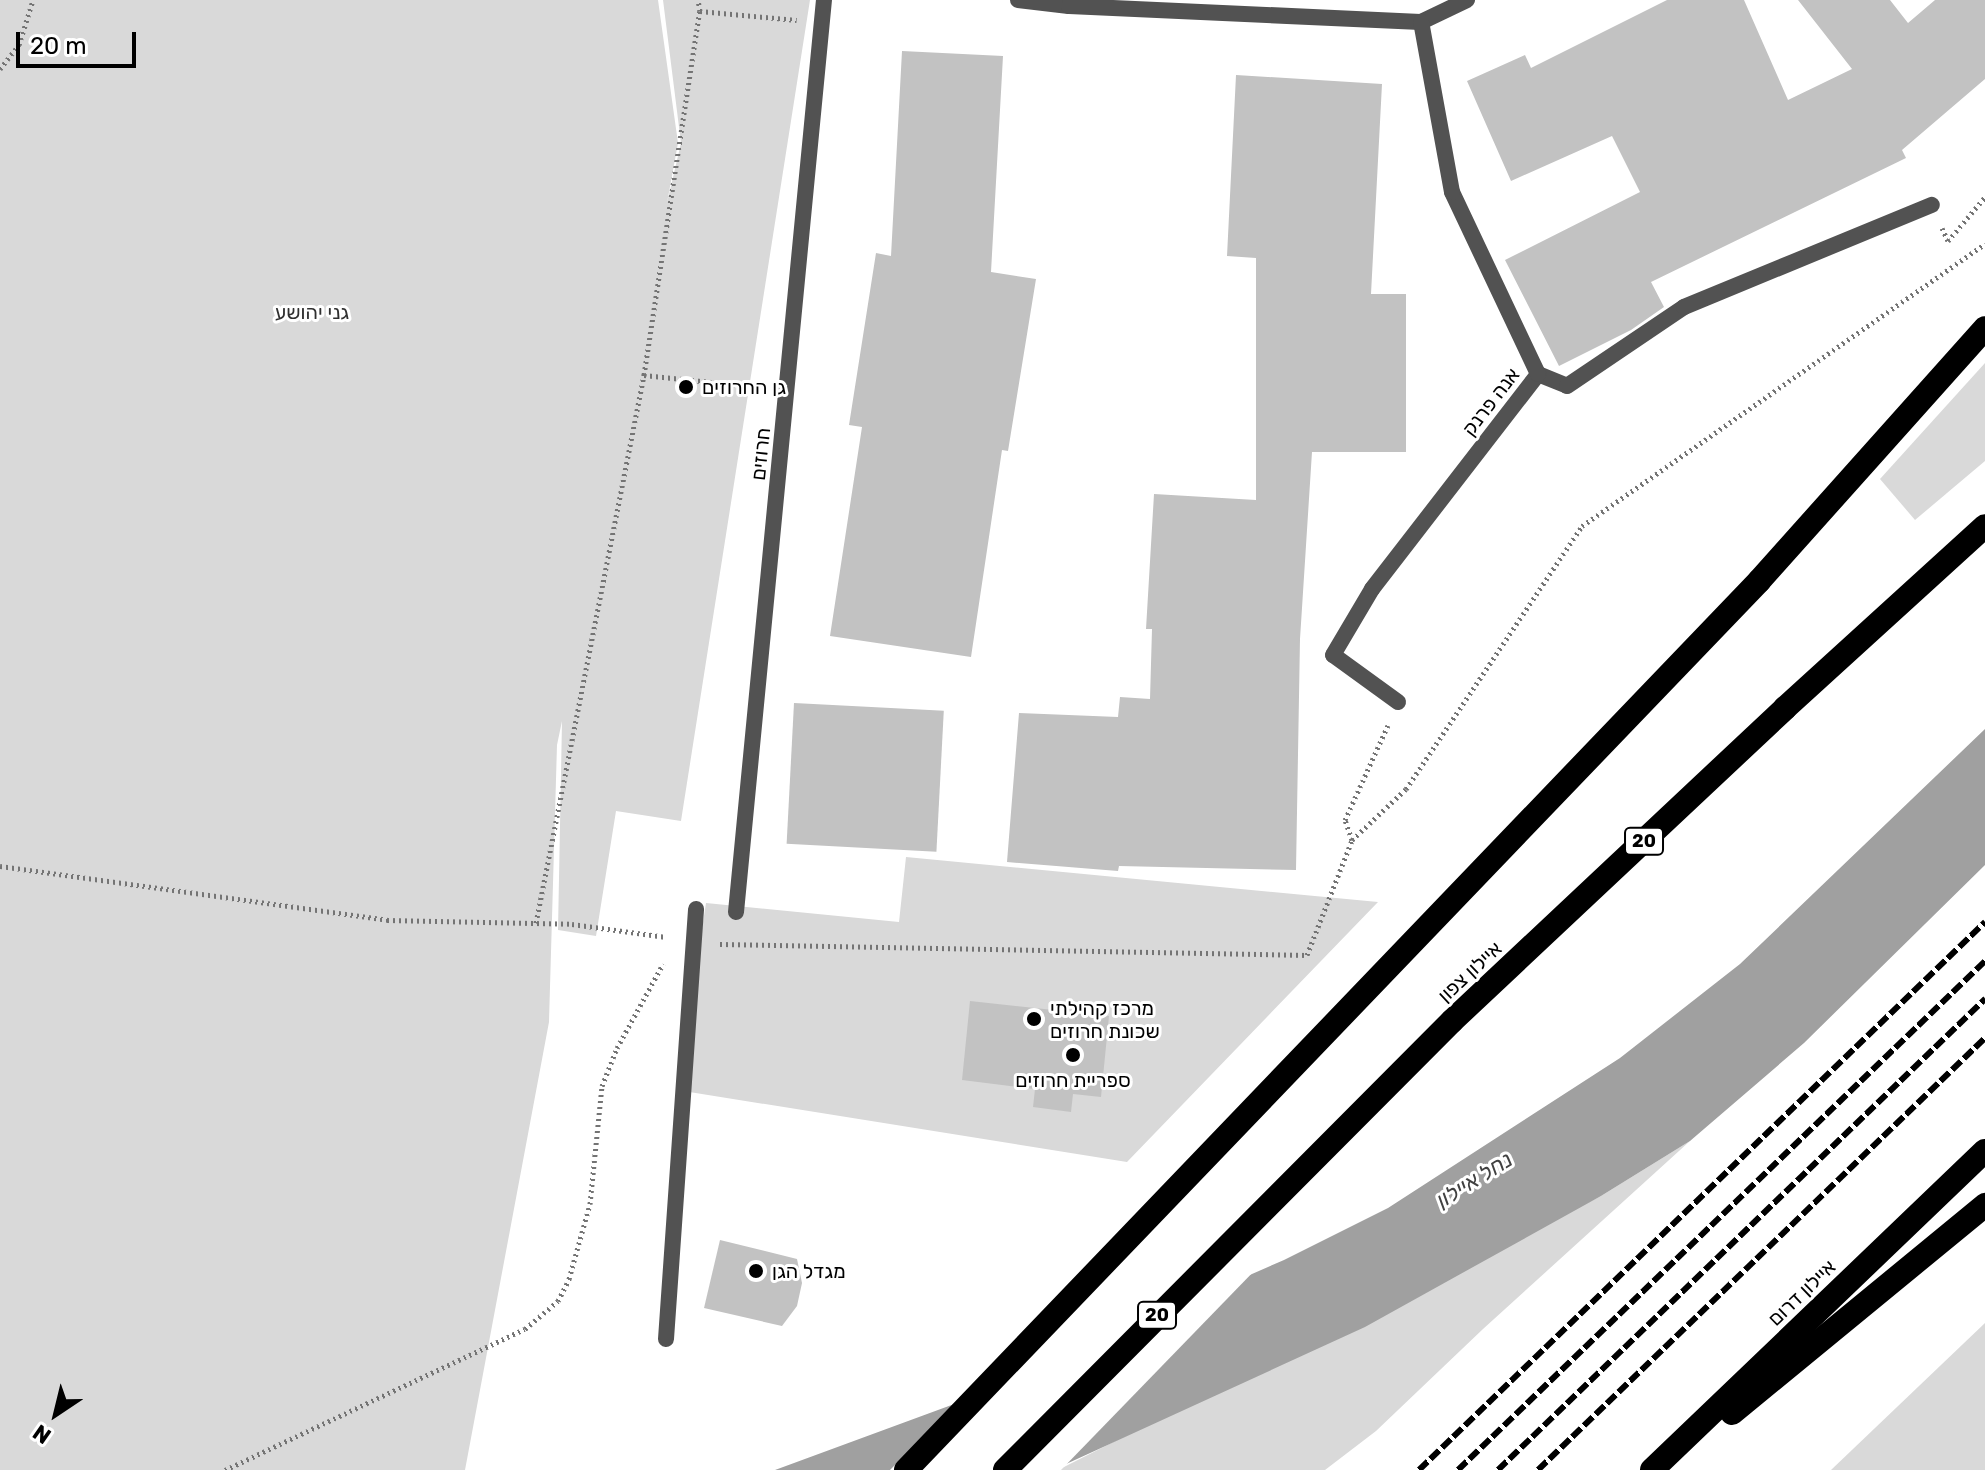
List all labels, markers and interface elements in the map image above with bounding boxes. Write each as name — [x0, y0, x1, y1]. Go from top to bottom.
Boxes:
scale bar — [20, 16, 140, 66]
text: 20 m — [30, 32, 87, 60]
park label: גני יהושע — [275, 300, 349, 324]
street label: אנה פרנק — [1457, 363, 1525, 441]
place label: גן החרוזים — [702, 375, 786, 399]
marker: גן החרוזים — [677, 378, 695, 396]
street label: חרוזים — [746, 426, 776, 482]
road number: 20 — [1624, 827, 1664, 855]
street label: איילון צפון — [1433, 937, 1507, 1007]
place label: מרכז קהילתי שכונת חרוזים — [1050, 996, 1160, 1043]
marker: מרכז קהילתי שכונת חרוזים — [1025, 1010, 1043, 1028]
marker: ספריית חרוזים — [1064, 1046, 1082, 1064]
place label: ספריית חרוזים — [1015, 1068, 1131, 1092]
water label: נחל איילון — [1431, 1146, 1517, 1214]
street label: איילון דרום — [1763, 1255, 1841, 1331]
place label: מגדל הגן — [772, 1259, 846, 1283]
marker: מגדל הגן — [747, 1262, 765, 1280]
road number: 20 — [1137, 1301, 1177, 1329]
north arrow — [16, 1374, 96, 1454]
text: N — [28, 1418, 56, 1450]

